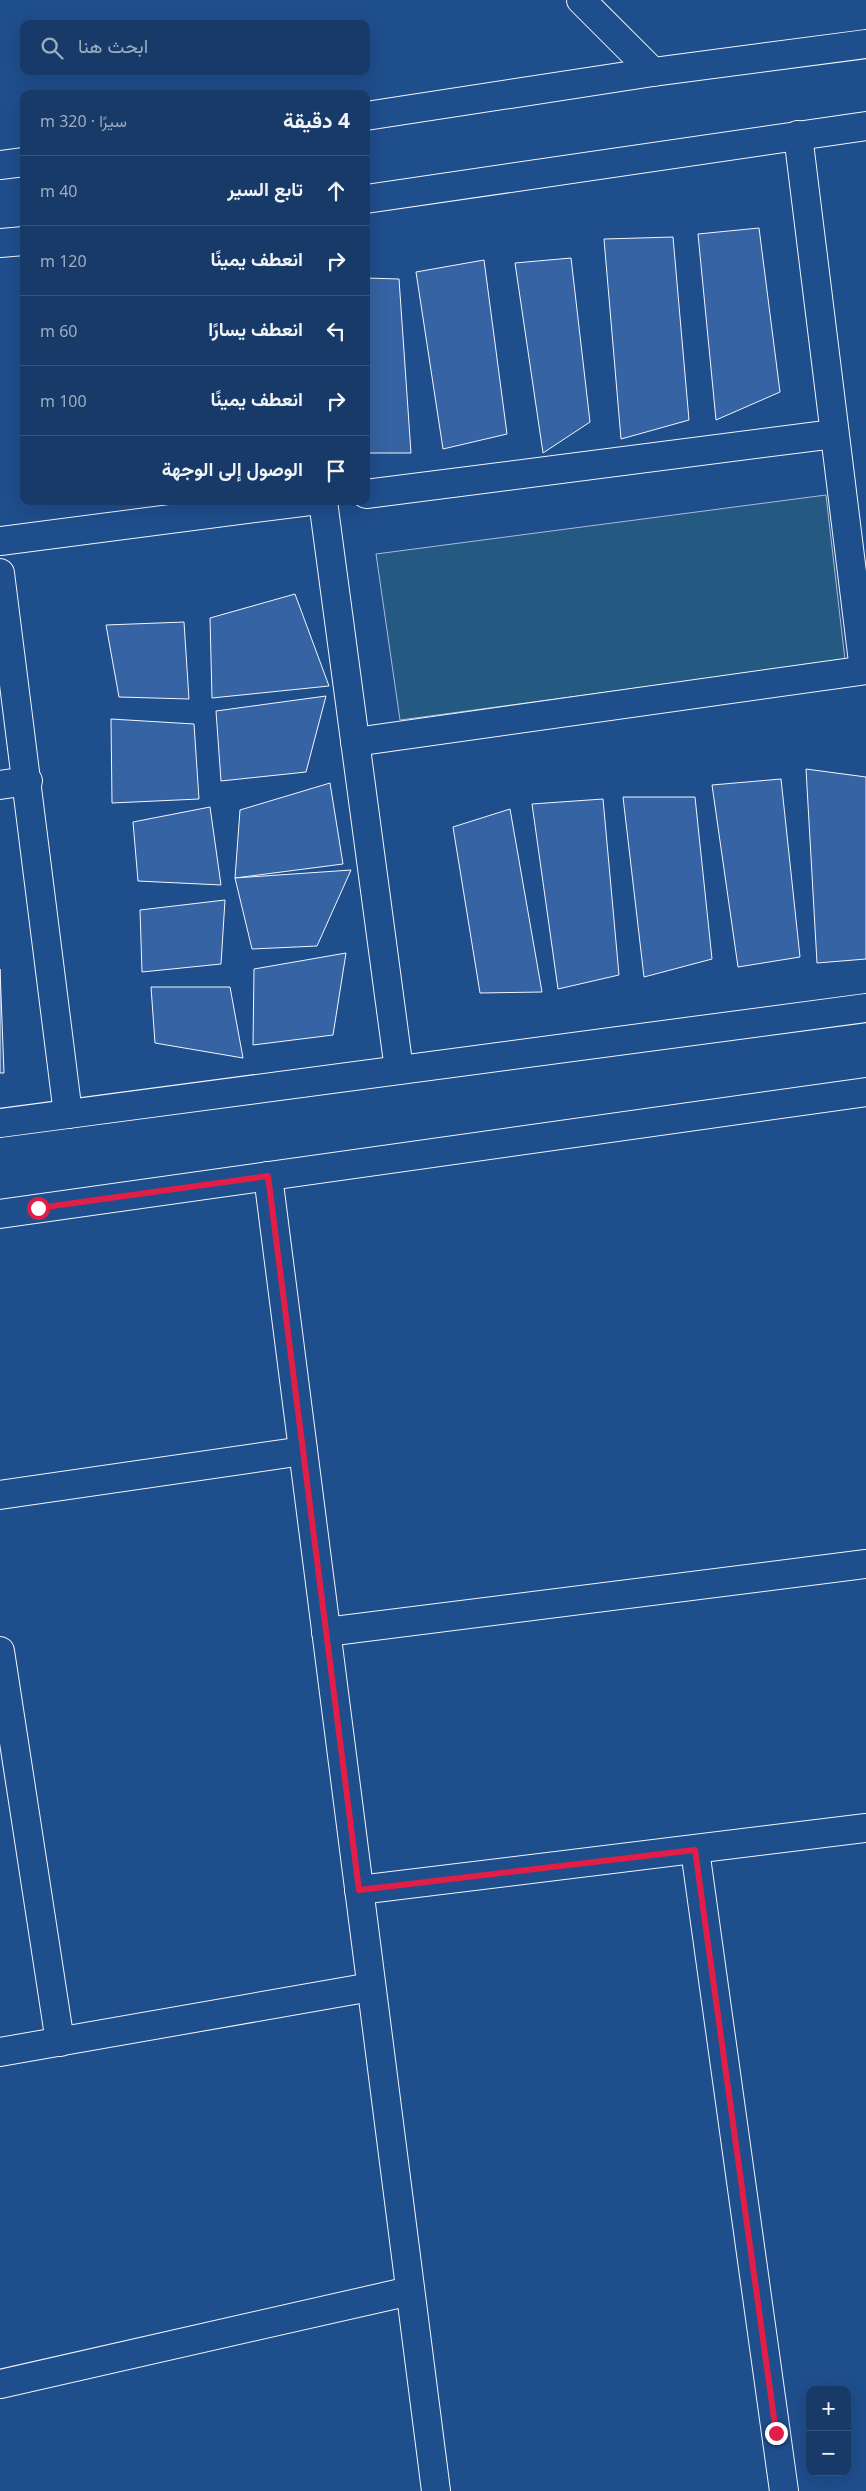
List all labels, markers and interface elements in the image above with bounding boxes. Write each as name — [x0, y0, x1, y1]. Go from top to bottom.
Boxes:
search box — [20, 20, 370, 75]
text: ابحث هنا — [78, 33, 148, 59]
icon: search — [38, 34, 66, 62]
text: 4 دقيقة — [283, 106, 350, 134]
text: سيرًا · 320 m — [40, 110, 127, 132]
text: تابع السير — [227, 176, 303, 202]
icon: ahead — [322, 177, 350, 205]
text: 40 m — [40, 180, 77, 202]
text: انعطف يمينًا — [210, 246, 303, 272]
icon: right — [322, 247, 350, 275]
text: 120 m — [40, 250, 87, 272]
text: انعطف يسارًا — [208, 316, 303, 342]
icon: left — [322, 317, 350, 345]
text: 60 m — [40, 320, 77, 342]
text: انعطف يمينًا — [210, 386, 303, 412]
icon: right — [322, 387, 350, 415]
text: 100 m — [40, 390, 87, 412]
text: الوصول إلى الوجهة — [162, 456, 303, 482]
icon: arrive — [322, 457, 350, 485]
route start — [27, 1197, 50, 1220]
map controls — [806, 2386, 851, 2476]
button: + — [806, 2386, 851, 2431]
route end — [765, 2422, 788, 2445]
button: − — [806, 2431, 851, 2476]

